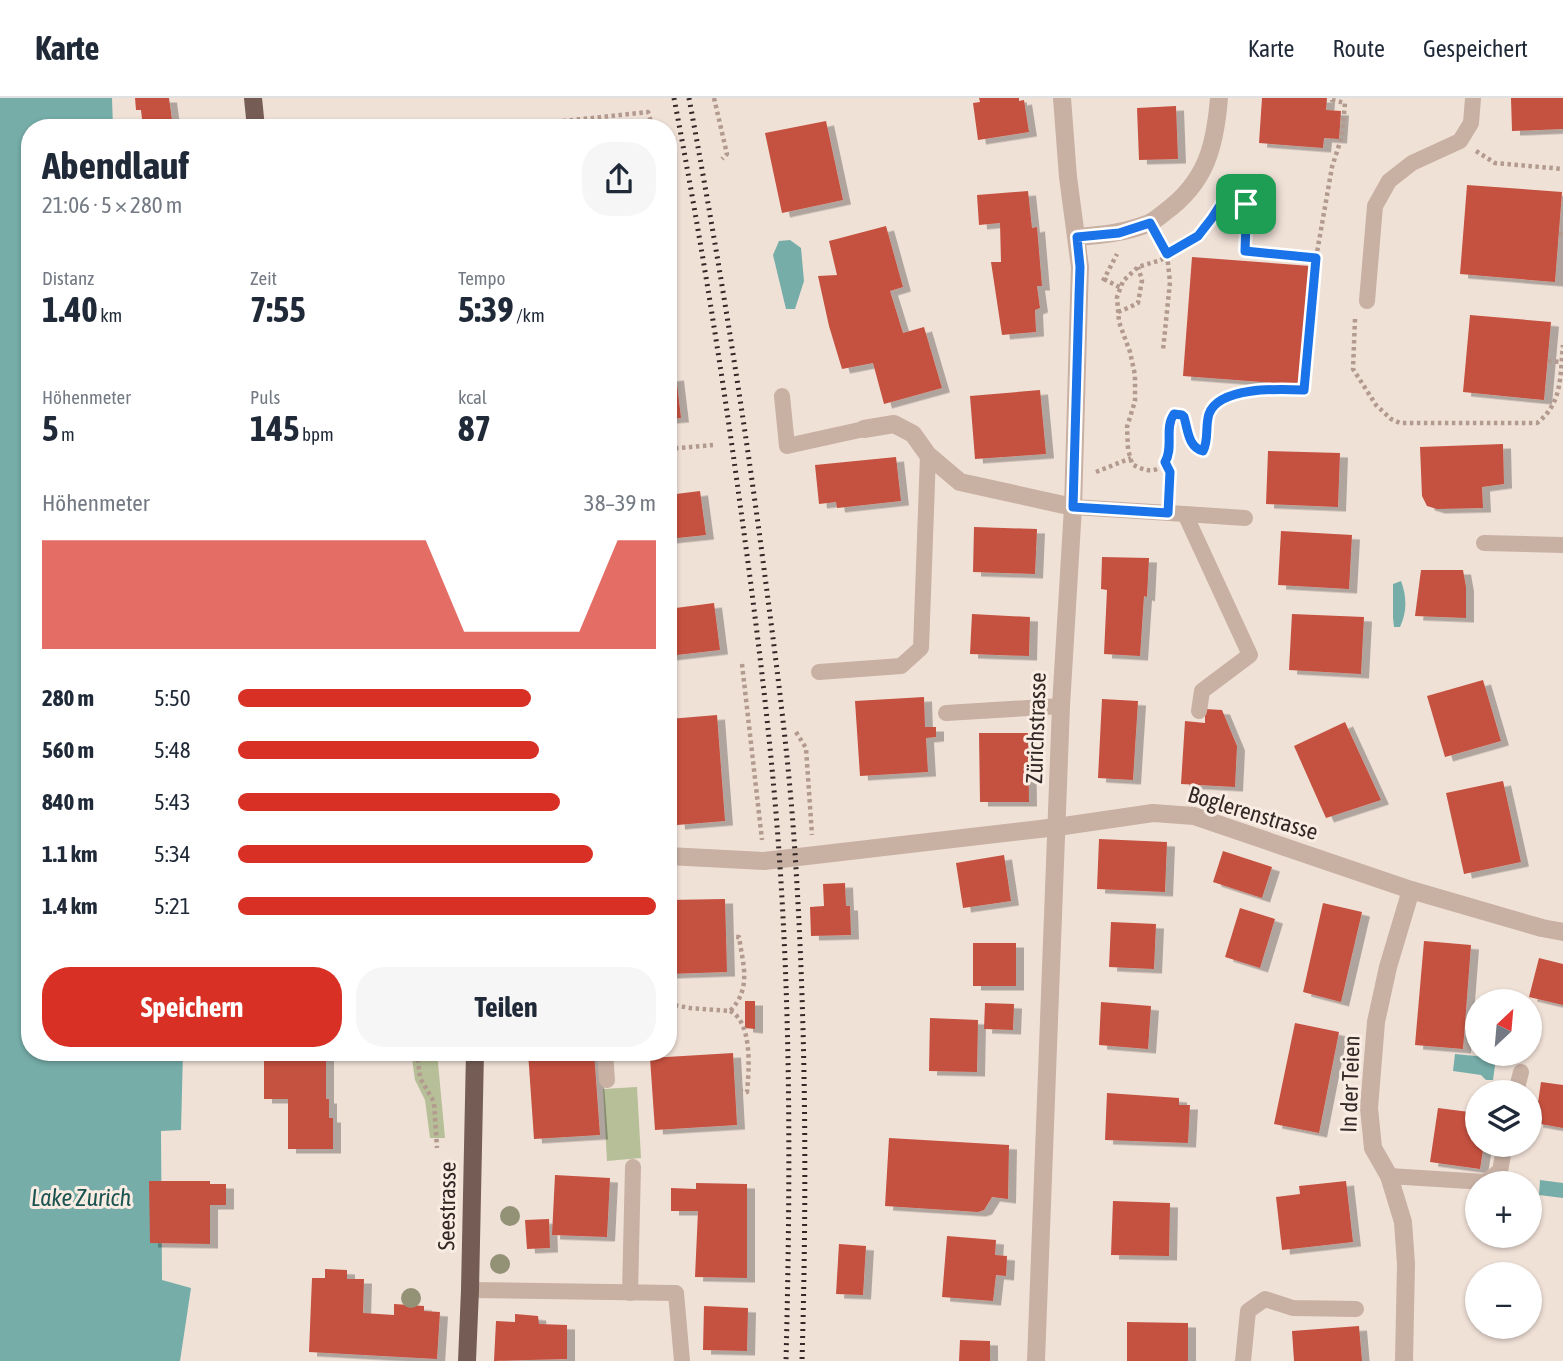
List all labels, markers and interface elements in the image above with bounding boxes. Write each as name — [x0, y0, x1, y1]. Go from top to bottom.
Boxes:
text: Karte — [35, 29, 99, 67]
text: Karte — [1248, 35, 1294, 62]
text: Route — [1332, 35, 1385, 62]
text: Gespeichert — [1423, 35, 1528, 62]
button: share — [582, 142, 656, 216]
text: Abendlauf — [42, 144, 189, 187]
pin — [1216, 174, 1276, 234]
icon: arrive — [1227, 185, 1265, 223]
text: 21:06 · 5 × 280 m — [42, 192, 182, 218]
text: Distanz — [42, 267, 94, 289]
text: Zeit — [250, 267, 277, 289]
text: Tempo — [458, 267, 505, 289]
text: 1.40 — [42, 289, 98, 329]
text: 7:55 — [250, 289, 306, 329]
text: 5:39 — [458, 289, 514, 329]
text: km — [98, 304, 122, 326]
text: /km — [514, 304, 545, 326]
text: Höhenmeter — [42, 386, 131, 408]
text: Puls — [250, 386, 280, 408]
text: kcal — [458, 386, 487, 408]
text: 5 — [42, 408, 58, 448]
text: 145 — [250, 408, 299, 448]
text: 87 — [458, 408, 491, 448]
text: m — [58, 423, 75, 445]
text: bpm — [299, 423, 334, 445]
text: Höhenmeter — [42, 490, 150, 516]
text: 38–39 m — [584, 490, 656, 516]
street label: Zürichstrasse — [1021, 672, 1051, 784]
text: 280 m — [42, 685, 94, 711]
text: 5:50 — [154, 685, 191, 711]
text: 560 m — [42, 737, 94, 763]
text: 5:48 — [154, 737, 191, 763]
street label: Boglerenstrasse — [1185, 781, 1321, 845]
text: 840 m — [42, 789, 94, 815]
text: 5:43 — [154, 789, 191, 815]
text: 1.1 km — [42, 841, 98, 867]
text: 5:34 — [154, 841, 191, 867]
text: 1.4 km — [42, 893, 98, 919]
text: 5:21 — [154, 893, 191, 919]
button: Speichern — [42, 967, 342, 1047]
button: Teilen — [356, 967, 656, 1047]
north arrow — [1465, 989, 1542, 1066]
map controls — [1465, 989, 1542, 1339]
street label: In der Teien — [1335, 1035, 1365, 1133]
button: layers — [1465, 1080, 1542, 1157]
street label: Seestrasse — [433, 1161, 461, 1251]
button: + — [1465, 1171, 1542, 1248]
water label: Lake Zurich — [31, 1184, 131, 1211]
button: − — [1465, 1262, 1542, 1339]

